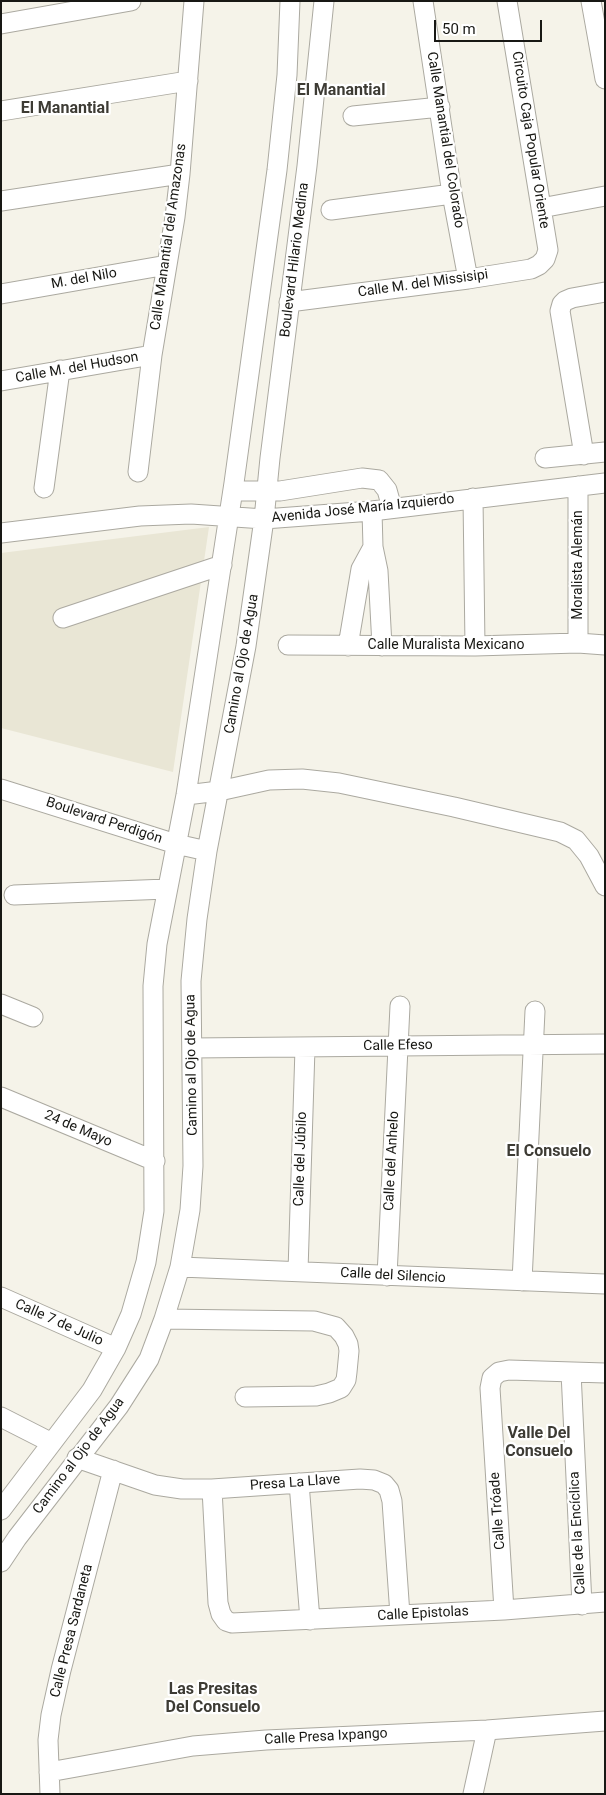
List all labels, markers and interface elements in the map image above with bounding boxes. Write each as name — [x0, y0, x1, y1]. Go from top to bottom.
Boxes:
scale bar — [436, 10, 544, 42]
text: 50 m — [442, 20, 476, 38]
street label: Circuito Caja Popular Oriente — [508, 50, 552, 230]
street label: Calle Manantial del Colorado — [423, 51, 467, 229]
district label: El Manantial — [297, 81, 385, 101]
district label: El Manantial — [21, 99, 109, 119]
street label: Calle Manantial del Amazonas — [148, 143, 190, 331]
street label: Boulevard Hilario Medina — [277, 182, 313, 338]
street label: M. del Nilo — [50, 265, 118, 293]
street label: Calle M. del Missisipi — [357, 267, 489, 301]
street label: Calle M. del Hudson — [14, 349, 140, 387]
street label: Avenida José María Izquierdo — [271, 491, 455, 527]
street label: Moralista Alemán — [570, 510, 586, 620]
street label: Camino al Ojo de Agua — [221, 593, 263, 735]
street label: Calle Muralista Mexicano — [368, 637, 524, 653]
street label: Boulevard Perdigón — [44, 794, 164, 848]
street label: Camino al Ojo de Agua — [182, 994, 202, 1136]
street label: Calle Efeso — [363, 1037, 433, 1055]
street label: 24 de Mayo — [41, 1107, 115, 1151]
street label: Calle del Júbilo — [291, 1111, 311, 1207]
street label: Calle del Anhelo — [381, 1111, 403, 1211]
district label: El Consuelo — [507, 1142, 591, 1162]
street label: Calle del Silencio — [340, 1265, 446, 1287]
street label: Calle 7 de Julio — [12, 1296, 106, 1350]
street label: Camino al Ojo de Agua — [30, 1394, 128, 1518]
district label: Valle Del Consuelo — [505, 1424, 573, 1462]
street label: Presa La Llave — [249, 1471, 341, 1495]
street label: Calle de la Encíclica — [566, 1471, 590, 1595]
street label: Calle Tróade — [487, 1472, 509, 1550]
street label: Calle Presa Sardaneta — [47, 1562, 97, 1700]
street label: Calle Epistolas — [377, 1603, 469, 1625]
district label: Las Presitas Del Consuelo — [166, 1680, 260, 1718]
street label: Calle Presa Ixpango — [264, 1725, 388, 1749]

